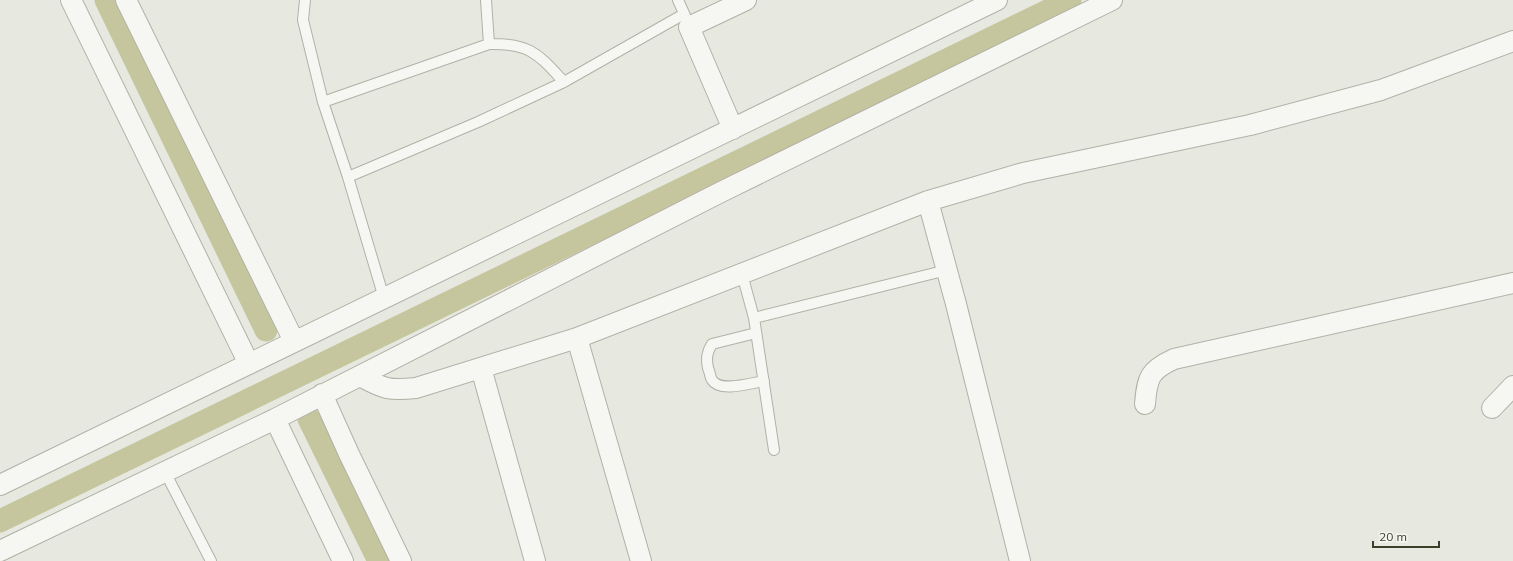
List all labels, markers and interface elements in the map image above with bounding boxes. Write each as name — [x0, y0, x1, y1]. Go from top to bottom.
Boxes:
scale bar — [1373, 523, 1439, 549]
text: 20 m — [1379, 529, 1407, 544]

